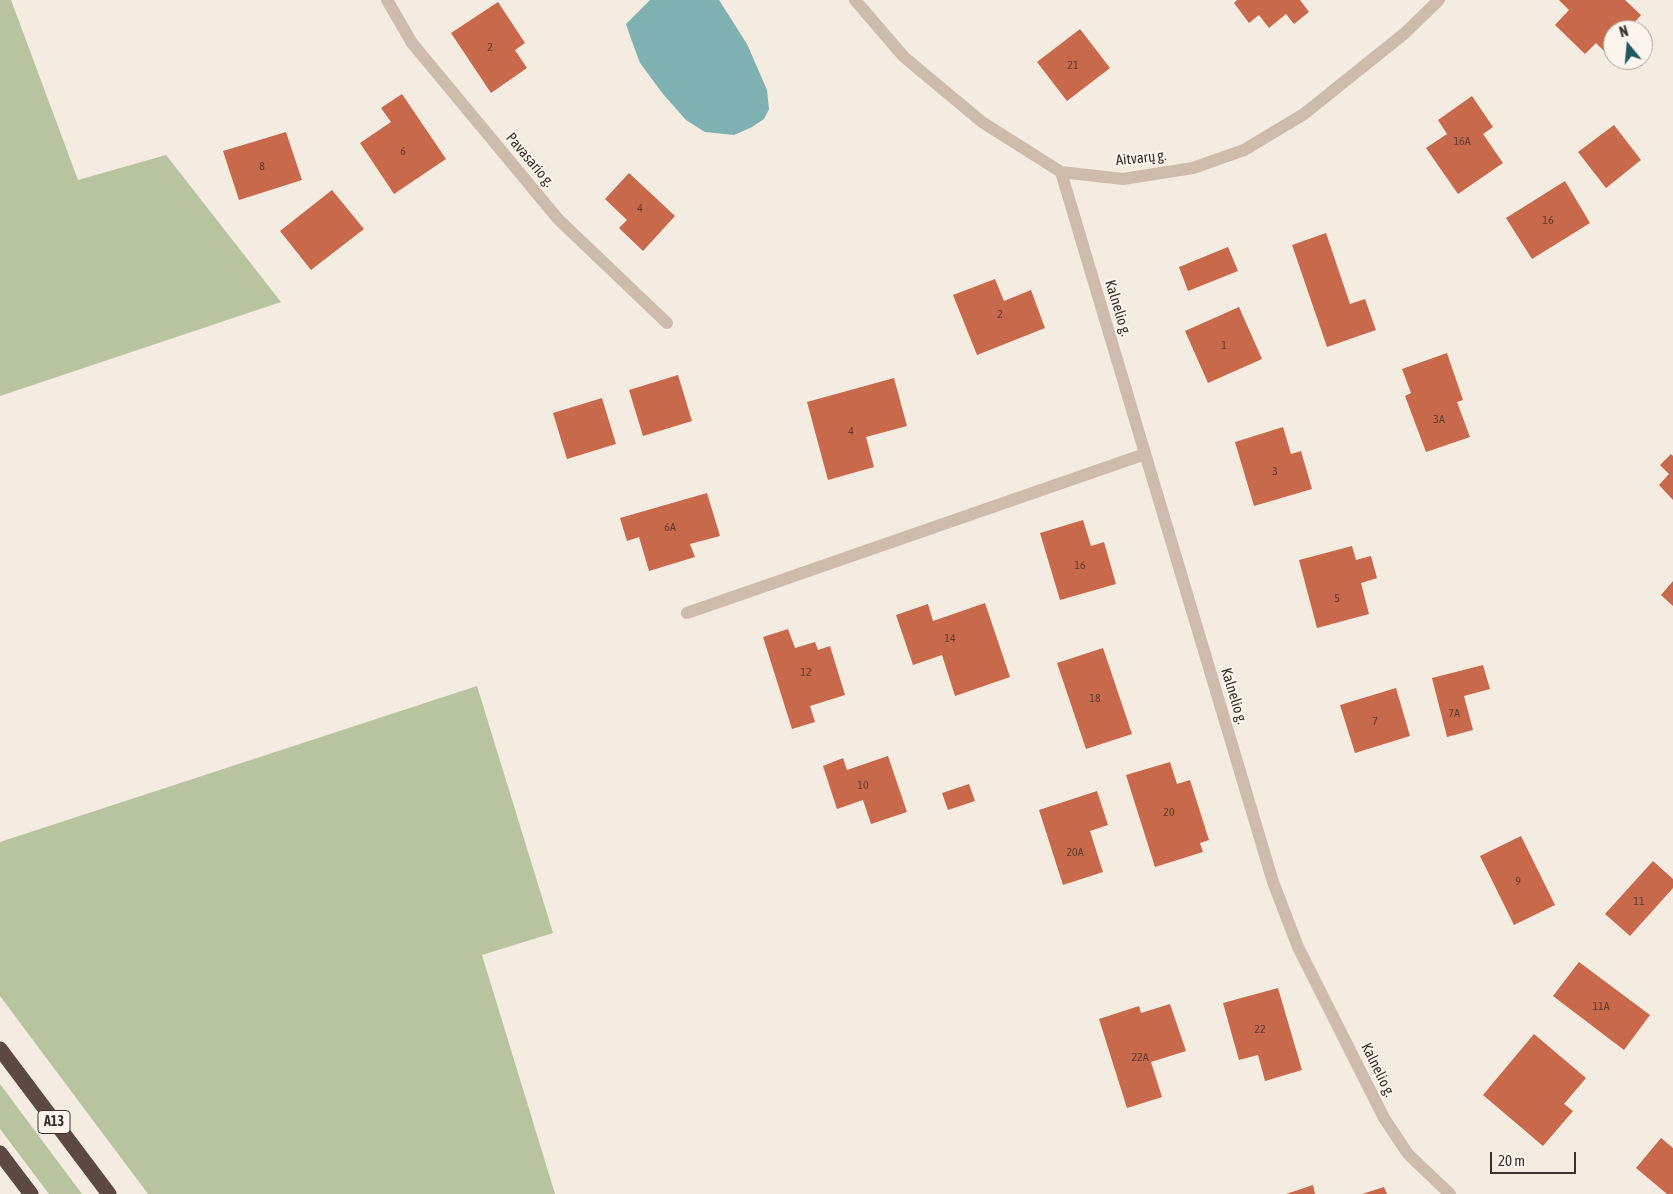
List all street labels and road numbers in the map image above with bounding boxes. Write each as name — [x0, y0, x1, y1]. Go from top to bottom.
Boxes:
street label: Pavasario g. — [502, 129, 558, 191]
street label: Aitvarų g. — [1115, 146, 1167, 170]
street label: Kalnelio g. — [1101, 278, 1135, 338]
street label: Kalnelio g. — [1217, 666, 1251, 726]
street label: Kalnelio g. — [1357, 1040, 1399, 1100]
road number: A13 — [38, 1110, 70, 1134]

